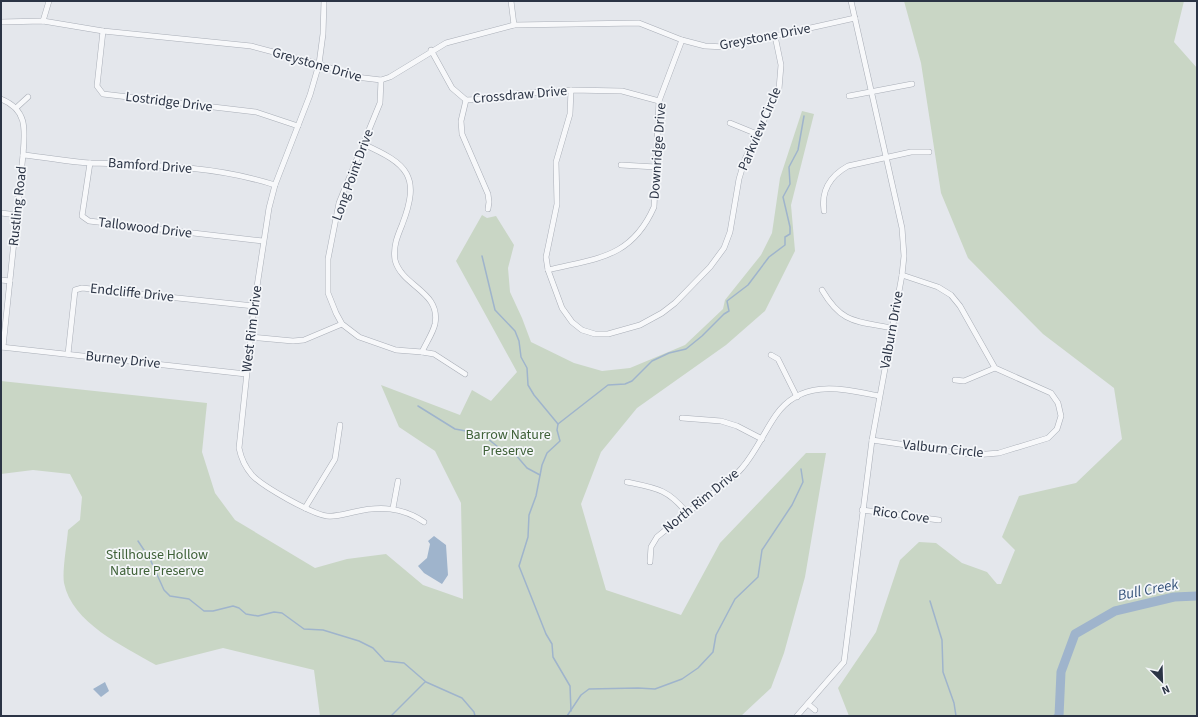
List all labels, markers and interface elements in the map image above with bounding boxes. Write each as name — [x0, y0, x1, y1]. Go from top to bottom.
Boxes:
street label: Greystone Drive — [718, 18, 812, 56]
street label: Greystone Drive — [270, 43, 364, 87]
street label: Crossdraw Drive — [472, 81, 568, 109]
street label: Parkview Circle — [733, 84, 787, 174]
street label: Lostridge Drive — [124, 87, 214, 117]
street label: Downridge Drive — [645, 102, 671, 200]
street label: Long Point Drive — [327, 126, 379, 223]
street label: Bamford Drive — [107, 153, 193, 179]
street label: Rustling Road — [4, 165, 32, 247]
street label: Tallowood Drive — [97, 212, 193, 244]
street label: Endcliffe Drive — [89, 279, 175, 307]
street label: West Rim Drive — [237, 284, 267, 374]
street label: Valburn Drive — [875, 290, 909, 370]
street label: Burney Drive — [85, 346, 161, 374]
park label: Barrow Nature Preserve — [465, 425, 551, 461]
street label: Valburn Circle — [902, 435, 984, 463]
street label: North Rim Drive — [659, 464, 743, 538]
street label: Rico Cove — [871, 501, 931, 529]
park label: Stillhouse Hollow Nature Preserve — [106, 545, 208, 581]
water label: Bull Creek — [1116, 574, 1181, 606]
north arrow — [1142, 661, 1182, 701]
text: N — [1159, 681, 1172, 698]

